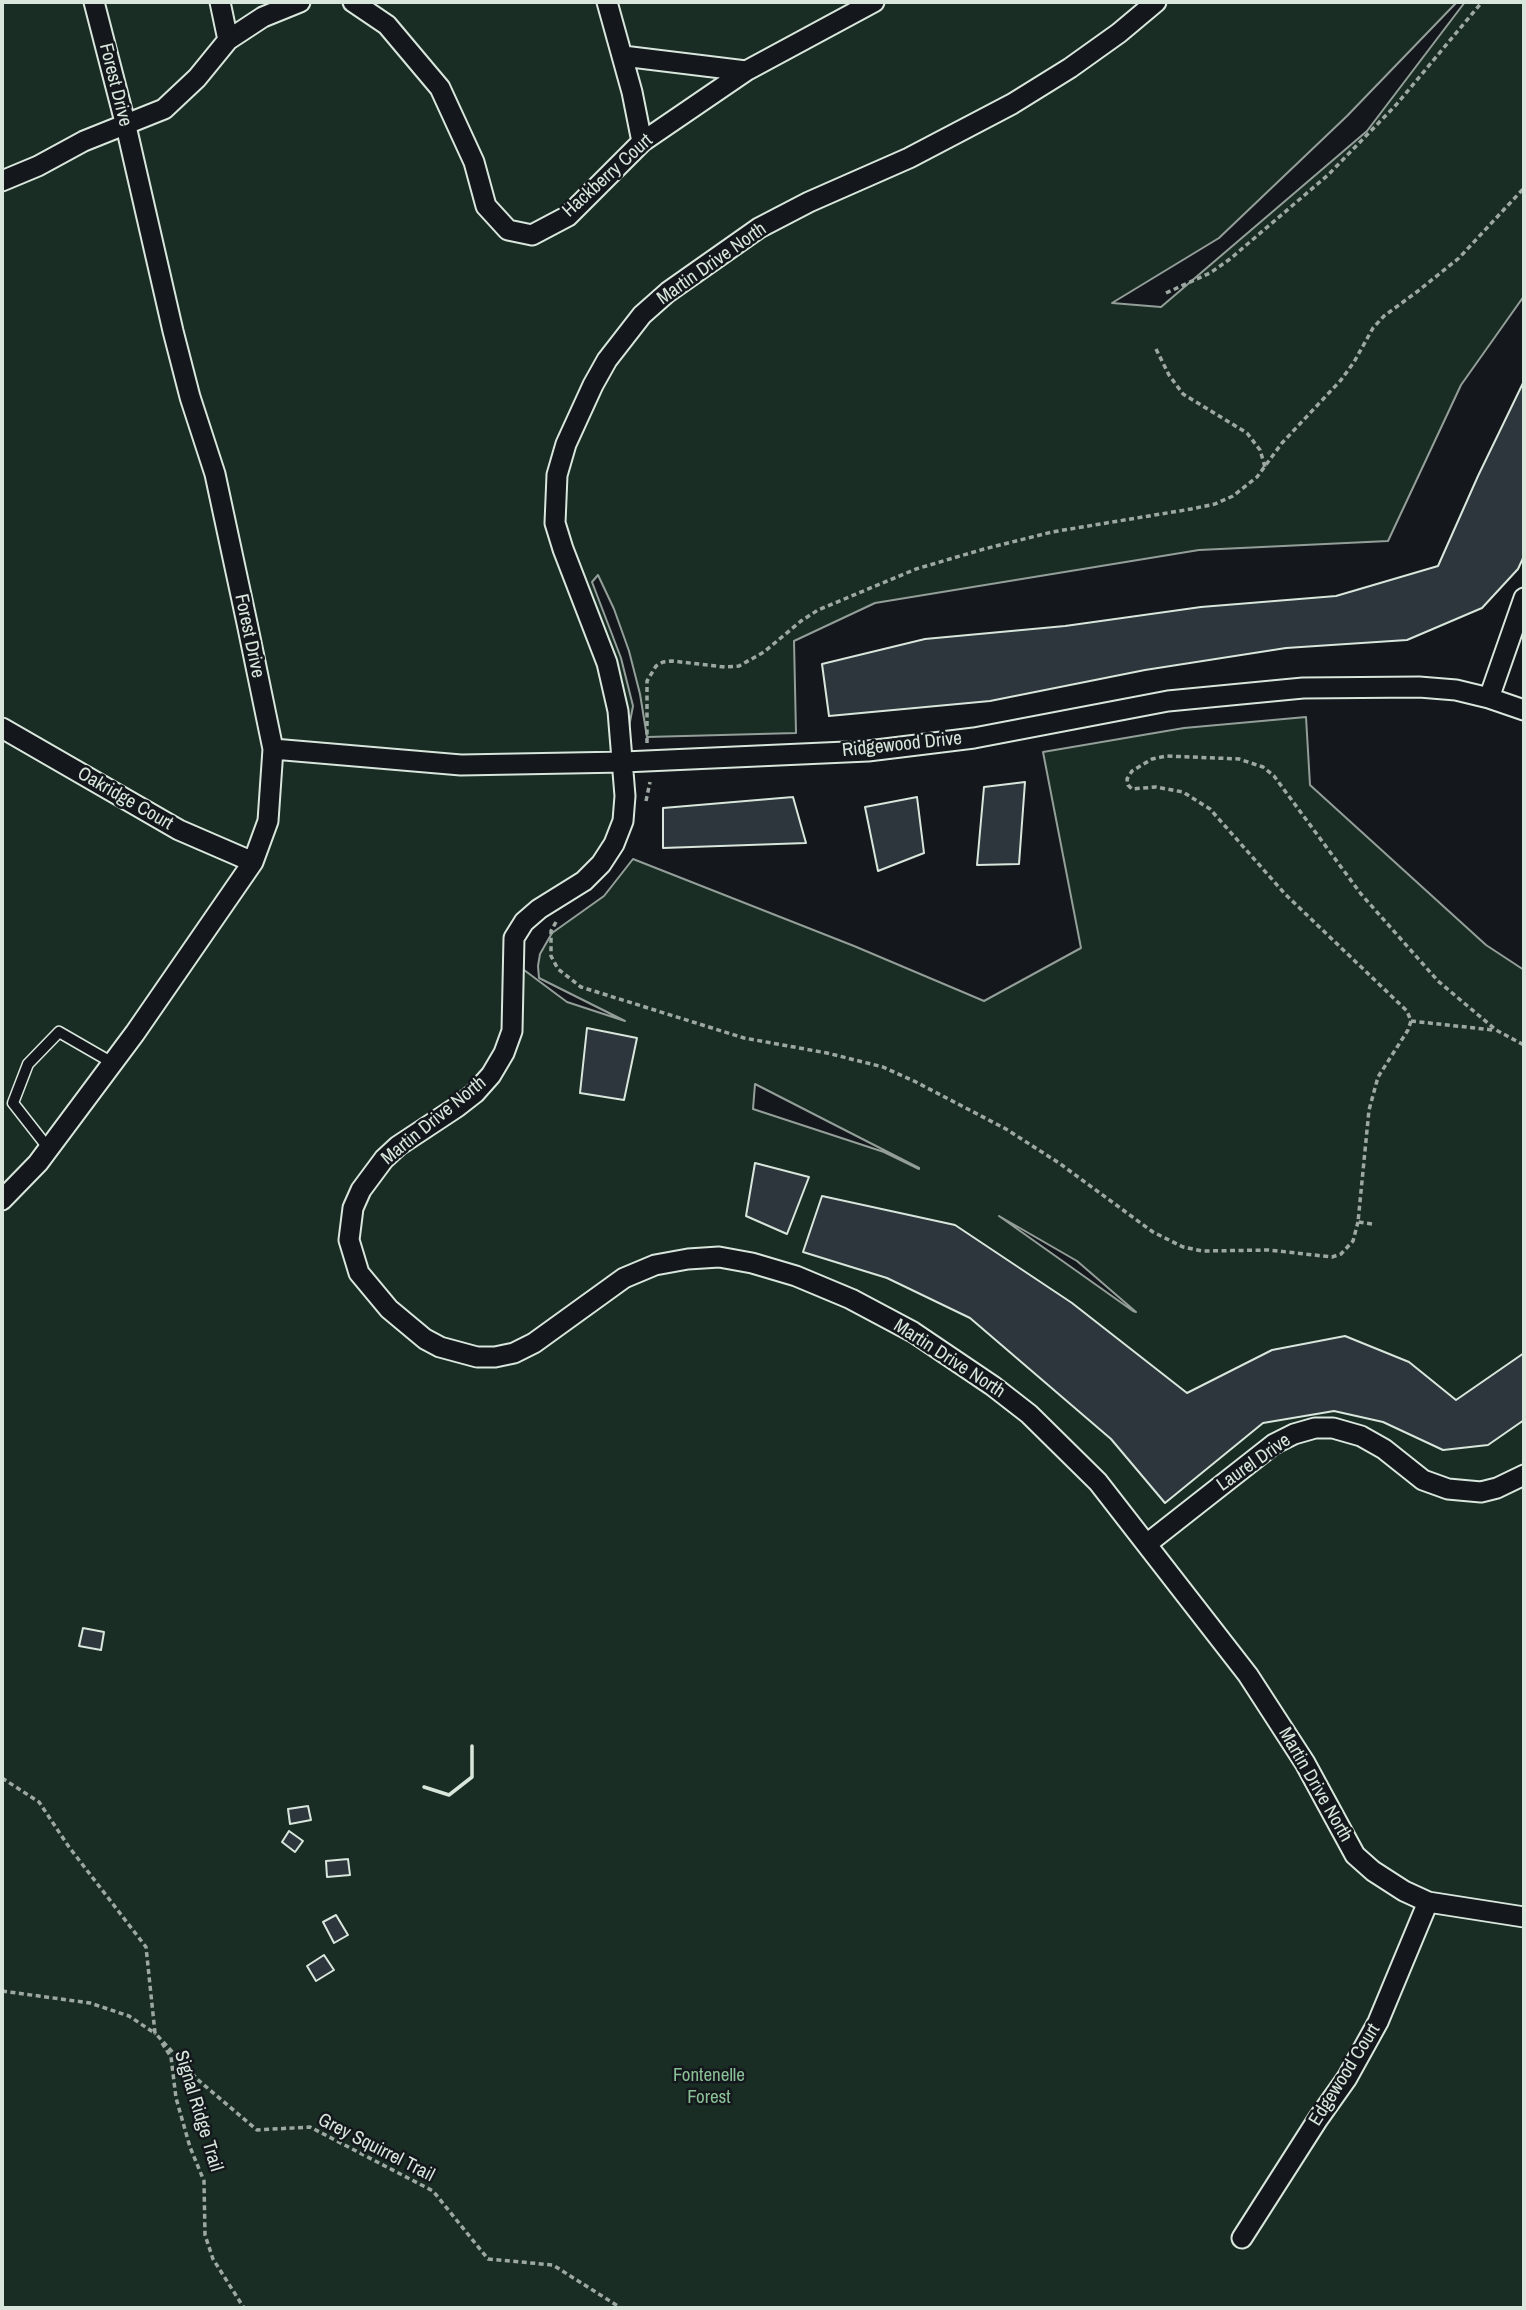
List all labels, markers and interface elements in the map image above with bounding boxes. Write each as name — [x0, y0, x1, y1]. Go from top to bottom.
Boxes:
street label: Forest Drive — [94, 41, 136, 129]
street label: Hackberry Court — [558, 130, 658, 222]
street label: Martin Drive North — [653, 218, 771, 310]
street label: Forest Drive — [229, 592, 269, 680]
street label: Ridgewood Drive — [841, 727, 963, 763]
street label: Oakridge Court — [73, 762, 177, 836]
street label: Martin Drive North — [377, 1072, 491, 1170]
street label: Martin Drive North — [889, 1315, 1009, 1403]
street label: Laurel Drive — [1213, 1429, 1295, 1497]
street label: Martin Drive North — [1273, 1724, 1357, 1846]
street label: Edgewood Court — [1305, 2020, 1385, 2130]
street label: Signal Ridge Trail — [169, 2048, 227, 2174]
park label: Fontenelle Forest — [673, 2065, 745, 2109]
street label: Grey Squirrel Trail — [314, 2109, 438, 2187]

